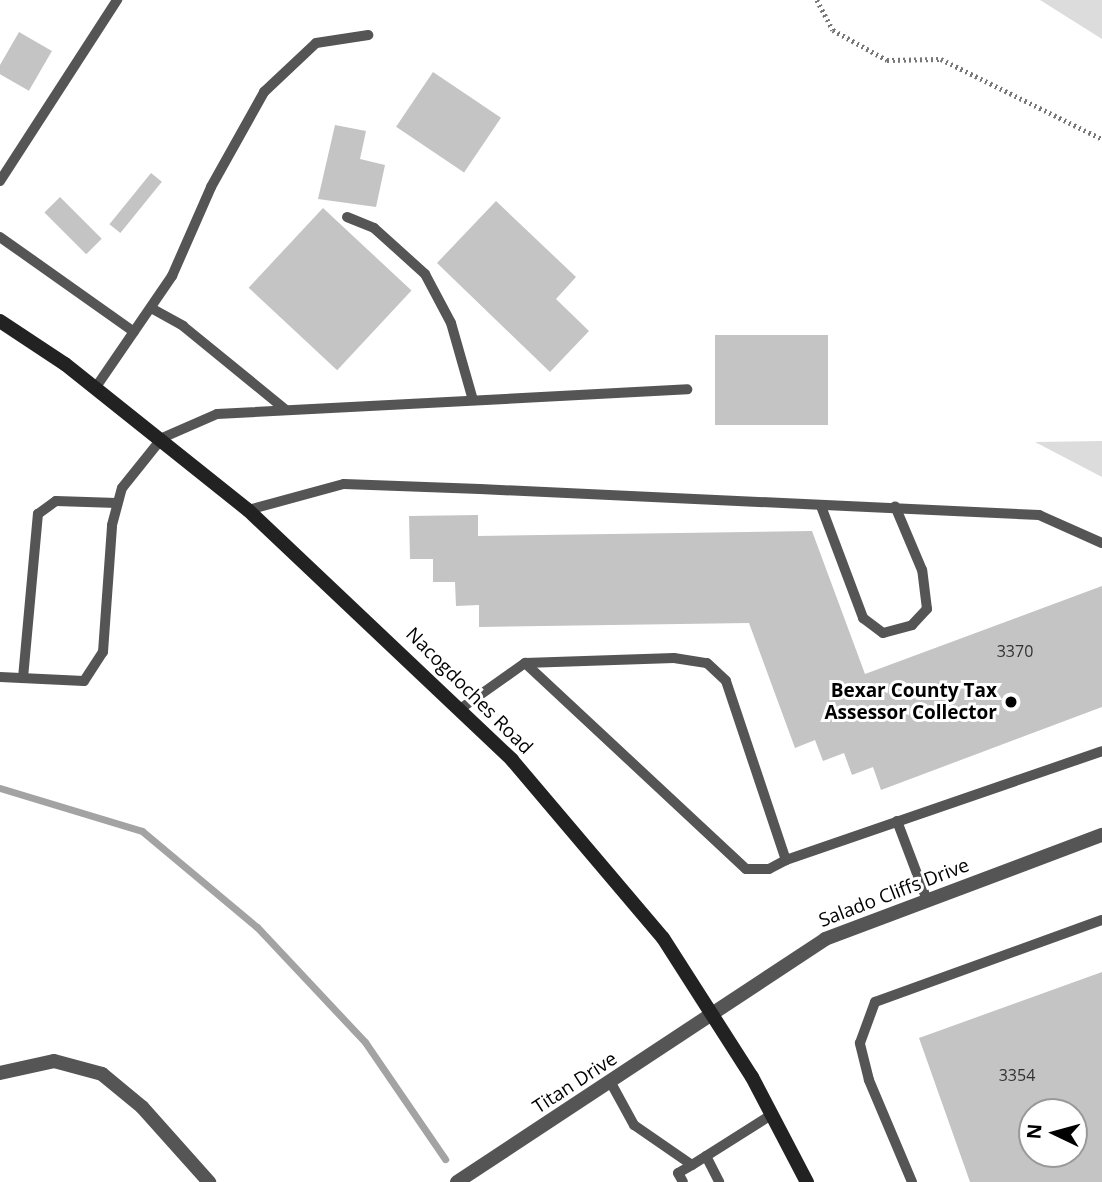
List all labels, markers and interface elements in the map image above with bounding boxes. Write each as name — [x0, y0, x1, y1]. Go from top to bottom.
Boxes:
street label: Nacogdoches Road — [401, 623, 537, 759]
house number: 3370 — [997, 641, 1033, 661]
place label: Bexar County Tax Assessor Collector — [824, 680, 997, 724]
marker: Bexar County Tax Assessor Collector — [1003, 694, 1019, 710]
street label: Salado Cliffs Drive — [816, 854, 972, 932]
street label: Titan Drive — [529, 1047, 621, 1119]
house number: 3354 — [999, 1065, 1035, 1085]
north arrow — [1018, 1098, 1088, 1168]
text: N — [1020, 1123, 1048, 1140]

